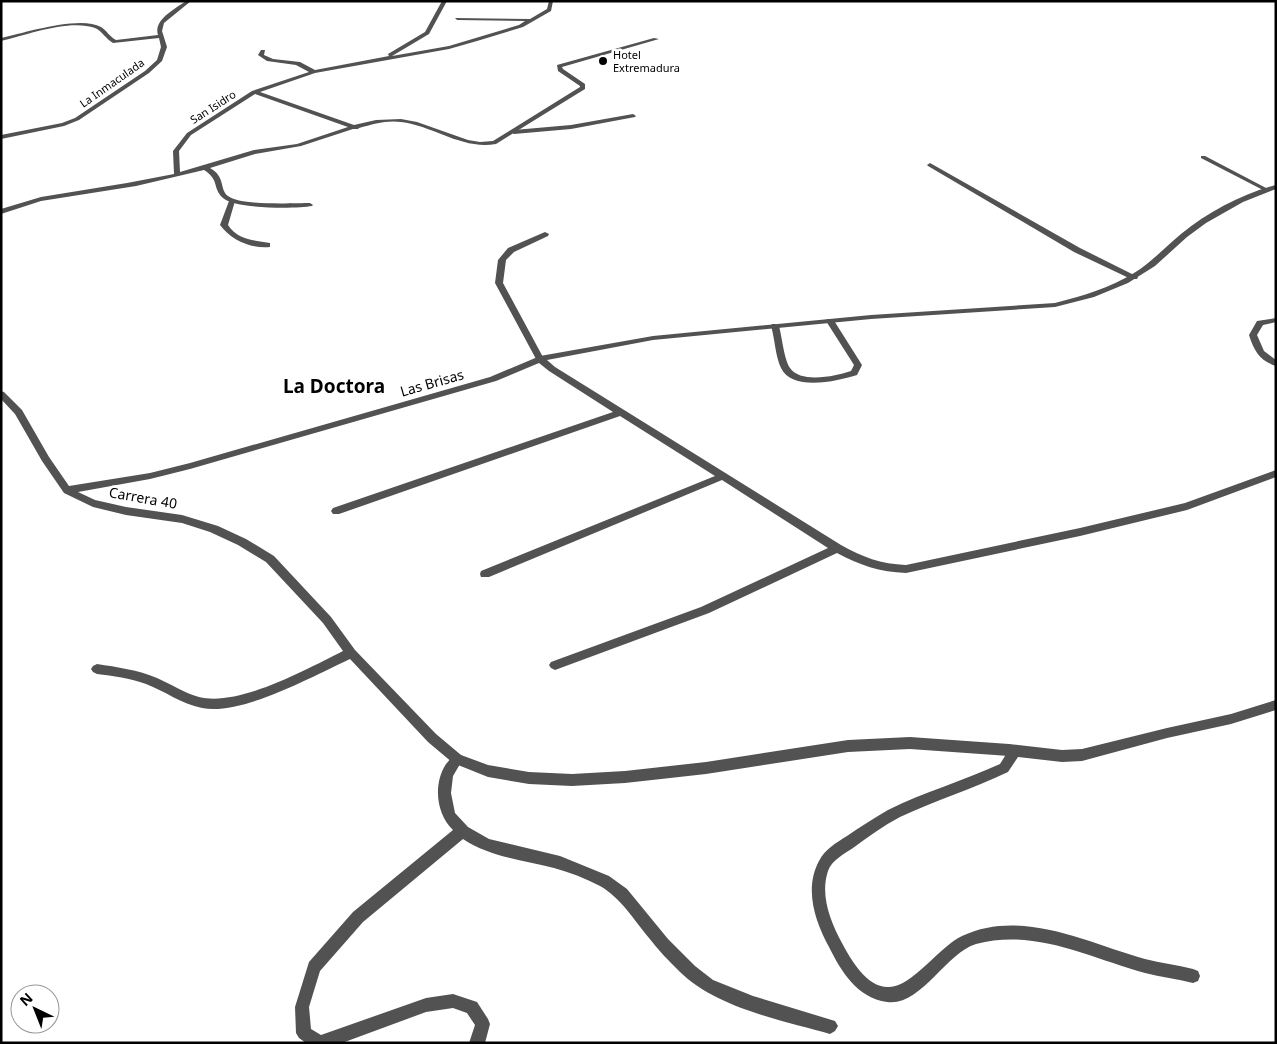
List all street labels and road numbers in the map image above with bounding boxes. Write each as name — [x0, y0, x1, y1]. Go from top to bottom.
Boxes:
street label: La Inmaculada — [76, 55, 147, 110]
street label: San Isidro — [187, 86, 239, 127]
street label: Las Brisas — [398, 364, 466, 401]
street label: Carrera 40 — [108, 482, 179, 513]

